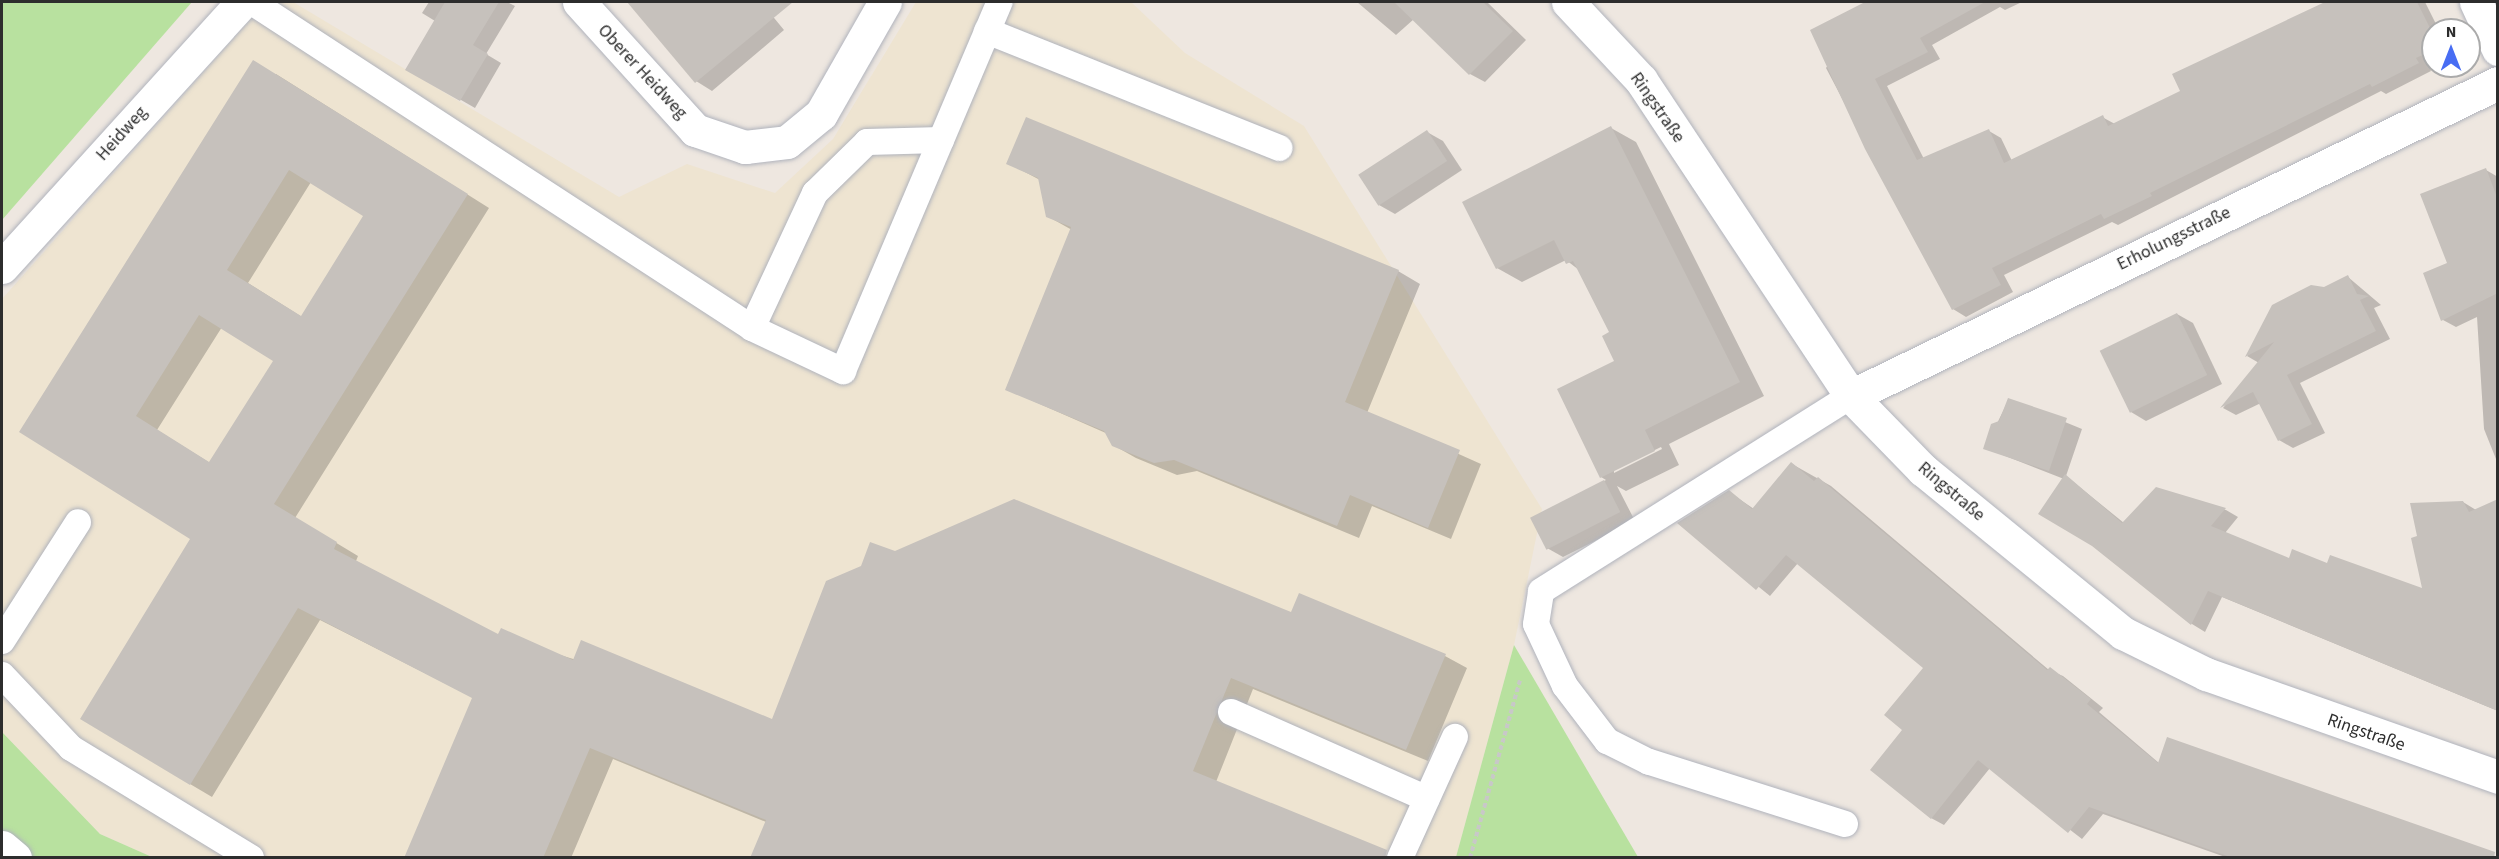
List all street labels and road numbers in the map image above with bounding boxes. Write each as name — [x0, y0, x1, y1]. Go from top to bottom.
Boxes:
street label: Oberer Heidweg — [593, 20, 691, 124]
street label: Ringstraße — [1625, 69, 1689, 147]
street label: Heidweg — [92, 102, 152, 166]
street label: Erholungsstraße — [2114, 202, 2234, 276]
street label: Ringstraße — [1913, 458, 1989, 526]
street label: Ringstraße — [2324, 710, 2408, 756]

